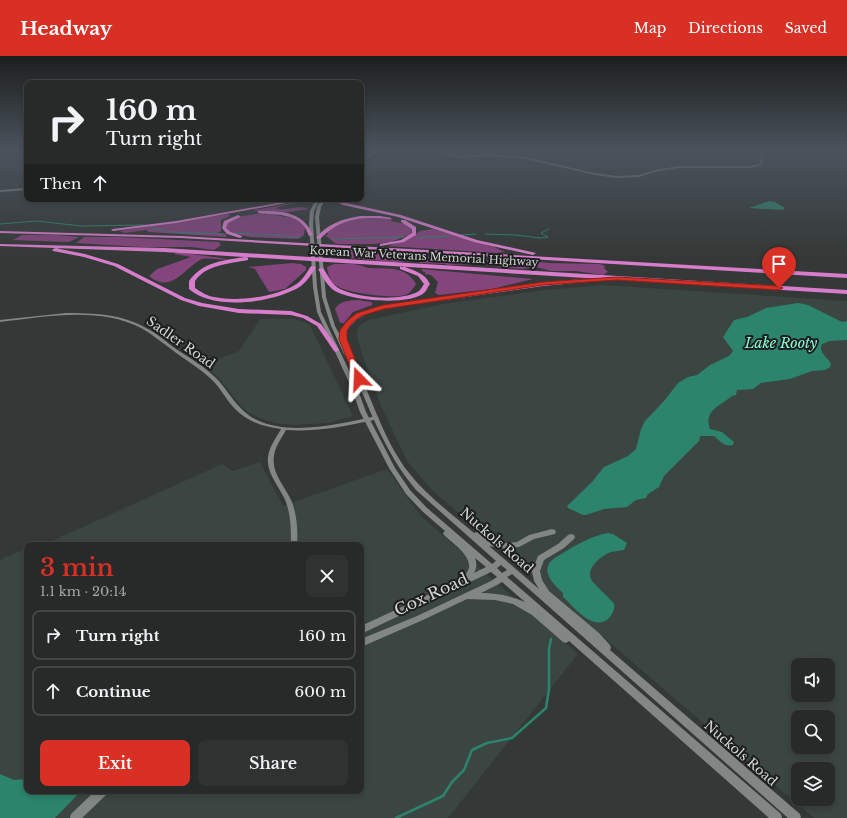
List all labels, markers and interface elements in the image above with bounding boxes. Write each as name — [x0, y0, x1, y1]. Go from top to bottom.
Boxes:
text: Headway — [20, 17, 112, 40]
text: Map — [634, 19, 666, 37]
text: Directions — [688, 19, 763, 37]
text: Saved — [785, 19, 827, 37]
text: 160 m — [106, 93, 197, 128]
icon: right — [40, 96, 92, 148]
text: Turn right — [106, 128, 202, 150]
icon: ahead — [89, 172, 111, 194]
text: Then — [40, 174, 81, 193]
street label: Korean War Veterans Memorial Highway — [309, 243, 539, 269]
pin — [762, 247, 796, 288]
icon: arrive — [768, 253, 790, 275]
street label: Sadler Road — [143, 312, 219, 373]
water label: Lake Rooty — [744, 334, 818, 352]
position arrow — [338, 358, 380, 400]
street label: Nuckols Road — [457, 504, 537, 577]
text: 3 min — [40, 553, 114, 582]
button: close — [306, 555, 348, 597]
street label: Cox Road — [391, 568, 471, 620]
text: 1.1 km · 20:14 — [40, 583, 126, 600]
icon: right — [42, 624, 64, 646]
text: Turn right — [76, 626, 159, 645]
text: 160 m — [299, 626, 346, 645]
map controls — [791, 658, 835, 806]
button: sound — [791, 658, 835, 702]
icon: ahead — [42, 680, 64, 702]
text: Continue — [76, 682, 151, 701]
text: 600 m — [295, 682, 346, 701]
button: search — [791, 710, 835, 754]
street label: Nuckols Road — [701, 717, 781, 790]
button: Exit — [40, 740, 190, 786]
button: Share — [198, 740, 348, 786]
button: layers — [791, 762, 835, 806]

